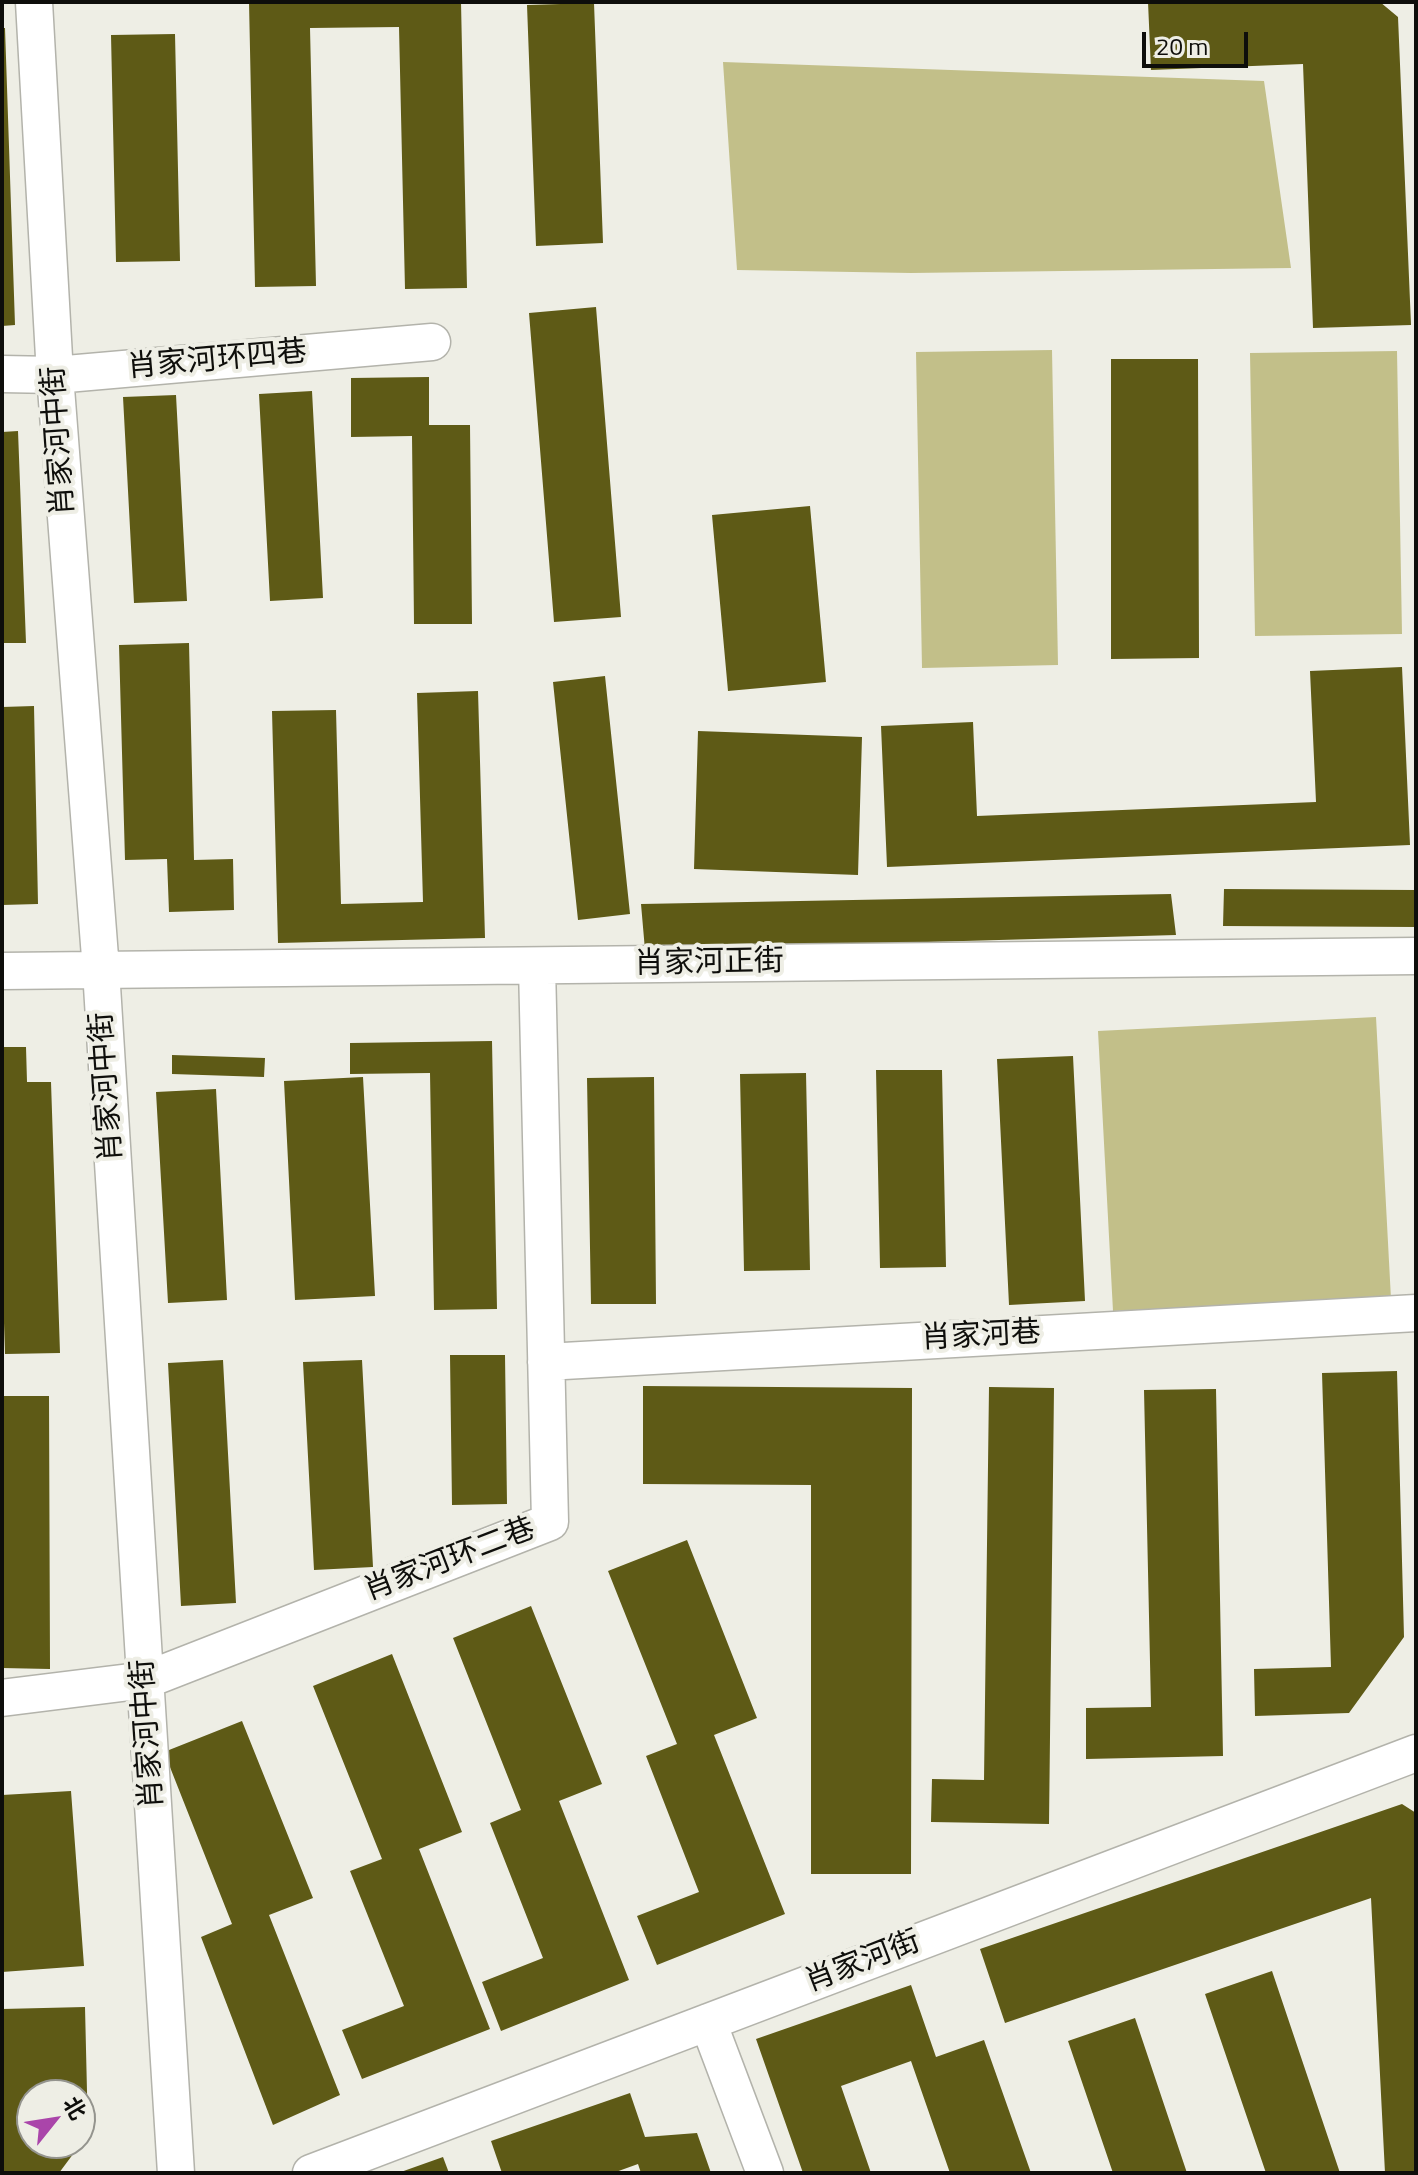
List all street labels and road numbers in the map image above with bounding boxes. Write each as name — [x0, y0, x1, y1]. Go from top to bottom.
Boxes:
street label: 肖家河环四巷 — [126, 335, 308, 387]
street label: 肖家河中街 — [37, 365, 83, 517]
street label: 肖家河正街 — [634, 945, 784, 983]
street label: 肖家河中街 — [85, 1011, 131, 1163]
street label: 肖家河巷 — [920, 1316, 1042, 1358]
street label: 肖家河环二巷 — [360, 1512, 540, 1610]
street label: 肖家河中街 — [126, 1658, 172, 1810]
street label: 肖家河街 — [801, 1925, 925, 2001]

